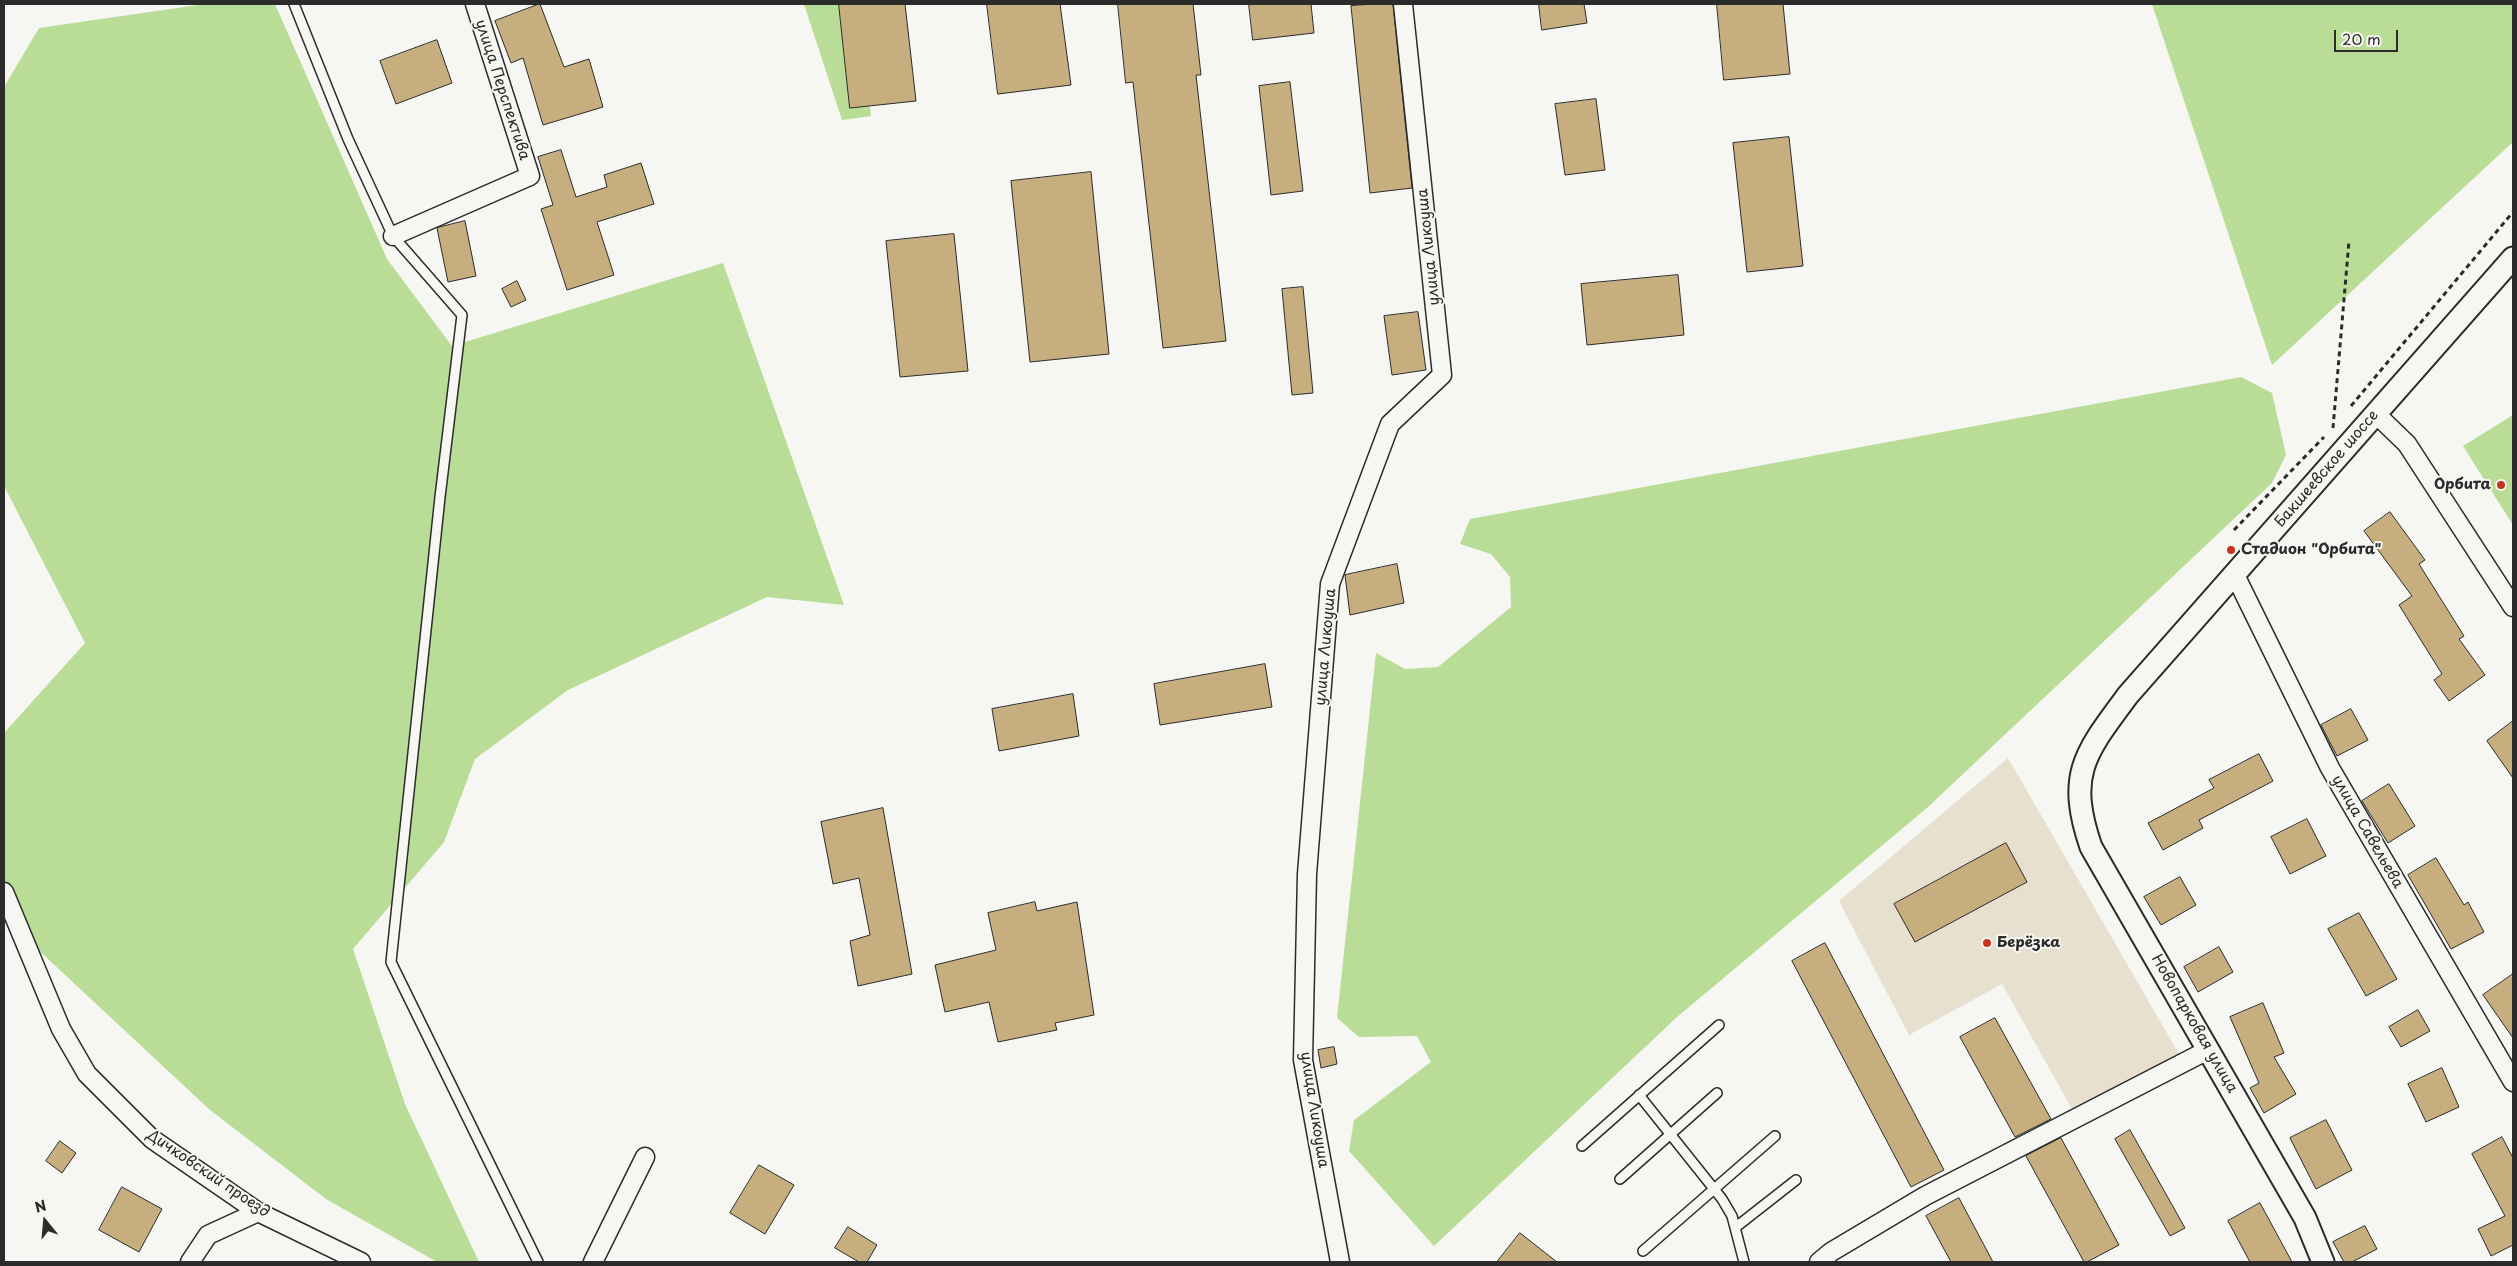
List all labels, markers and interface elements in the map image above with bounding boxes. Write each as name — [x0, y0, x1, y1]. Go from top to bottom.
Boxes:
street label: улица Перспектива — [471, 17, 533, 163]
scale bar — [2337, 20, 2401, 52]
text: 20 m — [2342, 27, 2381, 50]
street label: улица Ликоуша — [1414, 188, 1444, 306]
street label: Бакшеевское шоссе — [2271, 407, 2383, 531]
place label: Орбита — [2434, 476, 2491, 494]
marker: Орбита — [2495, 479, 2507, 491]
place label: Стадион "Орбита" — [2241, 541, 2381, 559]
marker: Стадион "Орбита" — [2225, 544, 2237, 556]
street label: улица Ликоуша — [1312, 588, 1340, 706]
street label: улица Савельева — [2327, 772, 2407, 892]
place label: Берёзка — [1997, 934, 2060, 952]
marker: Берёзка — [1981, 937, 1993, 949]
street label: Новопарковая улица — [2147, 952, 2241, 1096]
street label: улица Ликоуша — [1296, 1051, 1332, 1169]
street label: Дичковский проезд — [143, 1126, 273, 1222]
text: N — [32, 1195, 49, 1218]
north arrow — [20, 1196, 70, 1246]

